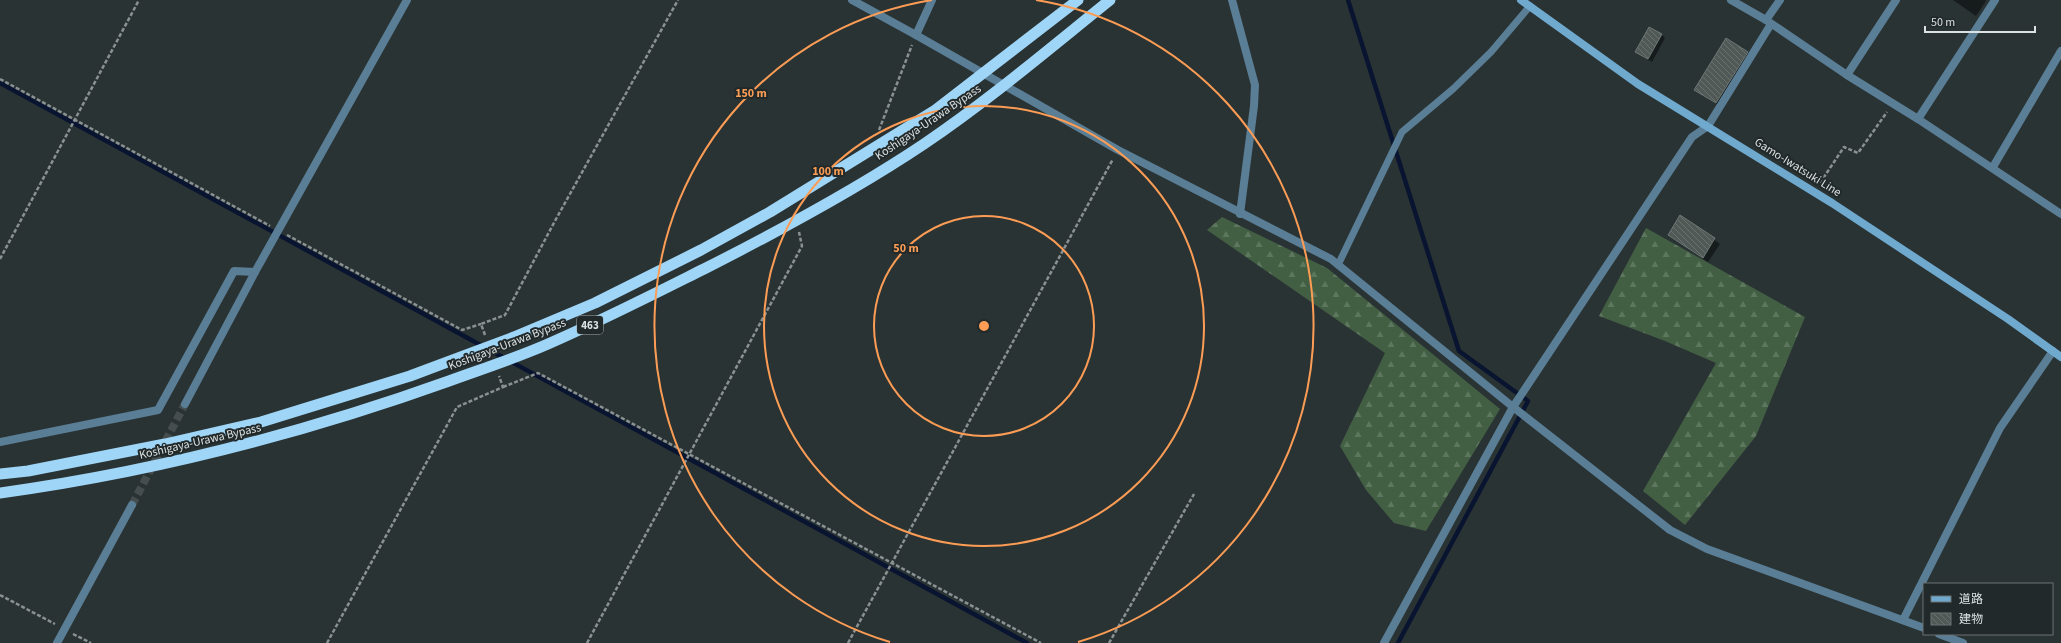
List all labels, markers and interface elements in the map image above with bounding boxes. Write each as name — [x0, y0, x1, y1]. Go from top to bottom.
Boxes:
scale bar — [1925, 8, 2035, 34]
text: 50 m — [1931, 14, 1955, 31]
street label: Koshigaya-Urawa Bypass — [872, 81, 985, 164]
text: 150 m — [735, 85, 767, 102]
street label: Gamo-Iwatsuki Line — [1751, 134, 1844, 201]
text: 100 m — [812, 163, 844, 180]
text: 50 m — [893, 240, 919, 257]
street label: Koshigaya-Urawa Bypass — [446, 314, 568, 375]
road number: 463 — [577, 316, 603, 334]
centre of rings — [977, 319, 991, 333]
street label: Koshigaya-Urawa Bypass — [137, 419, 263, 464]
legend — [1923, 583, 2053, 635]
text: 道路 — [1959, 591, 1983, 608]
text: 建物 — [1959, 611, 1983, 628]

